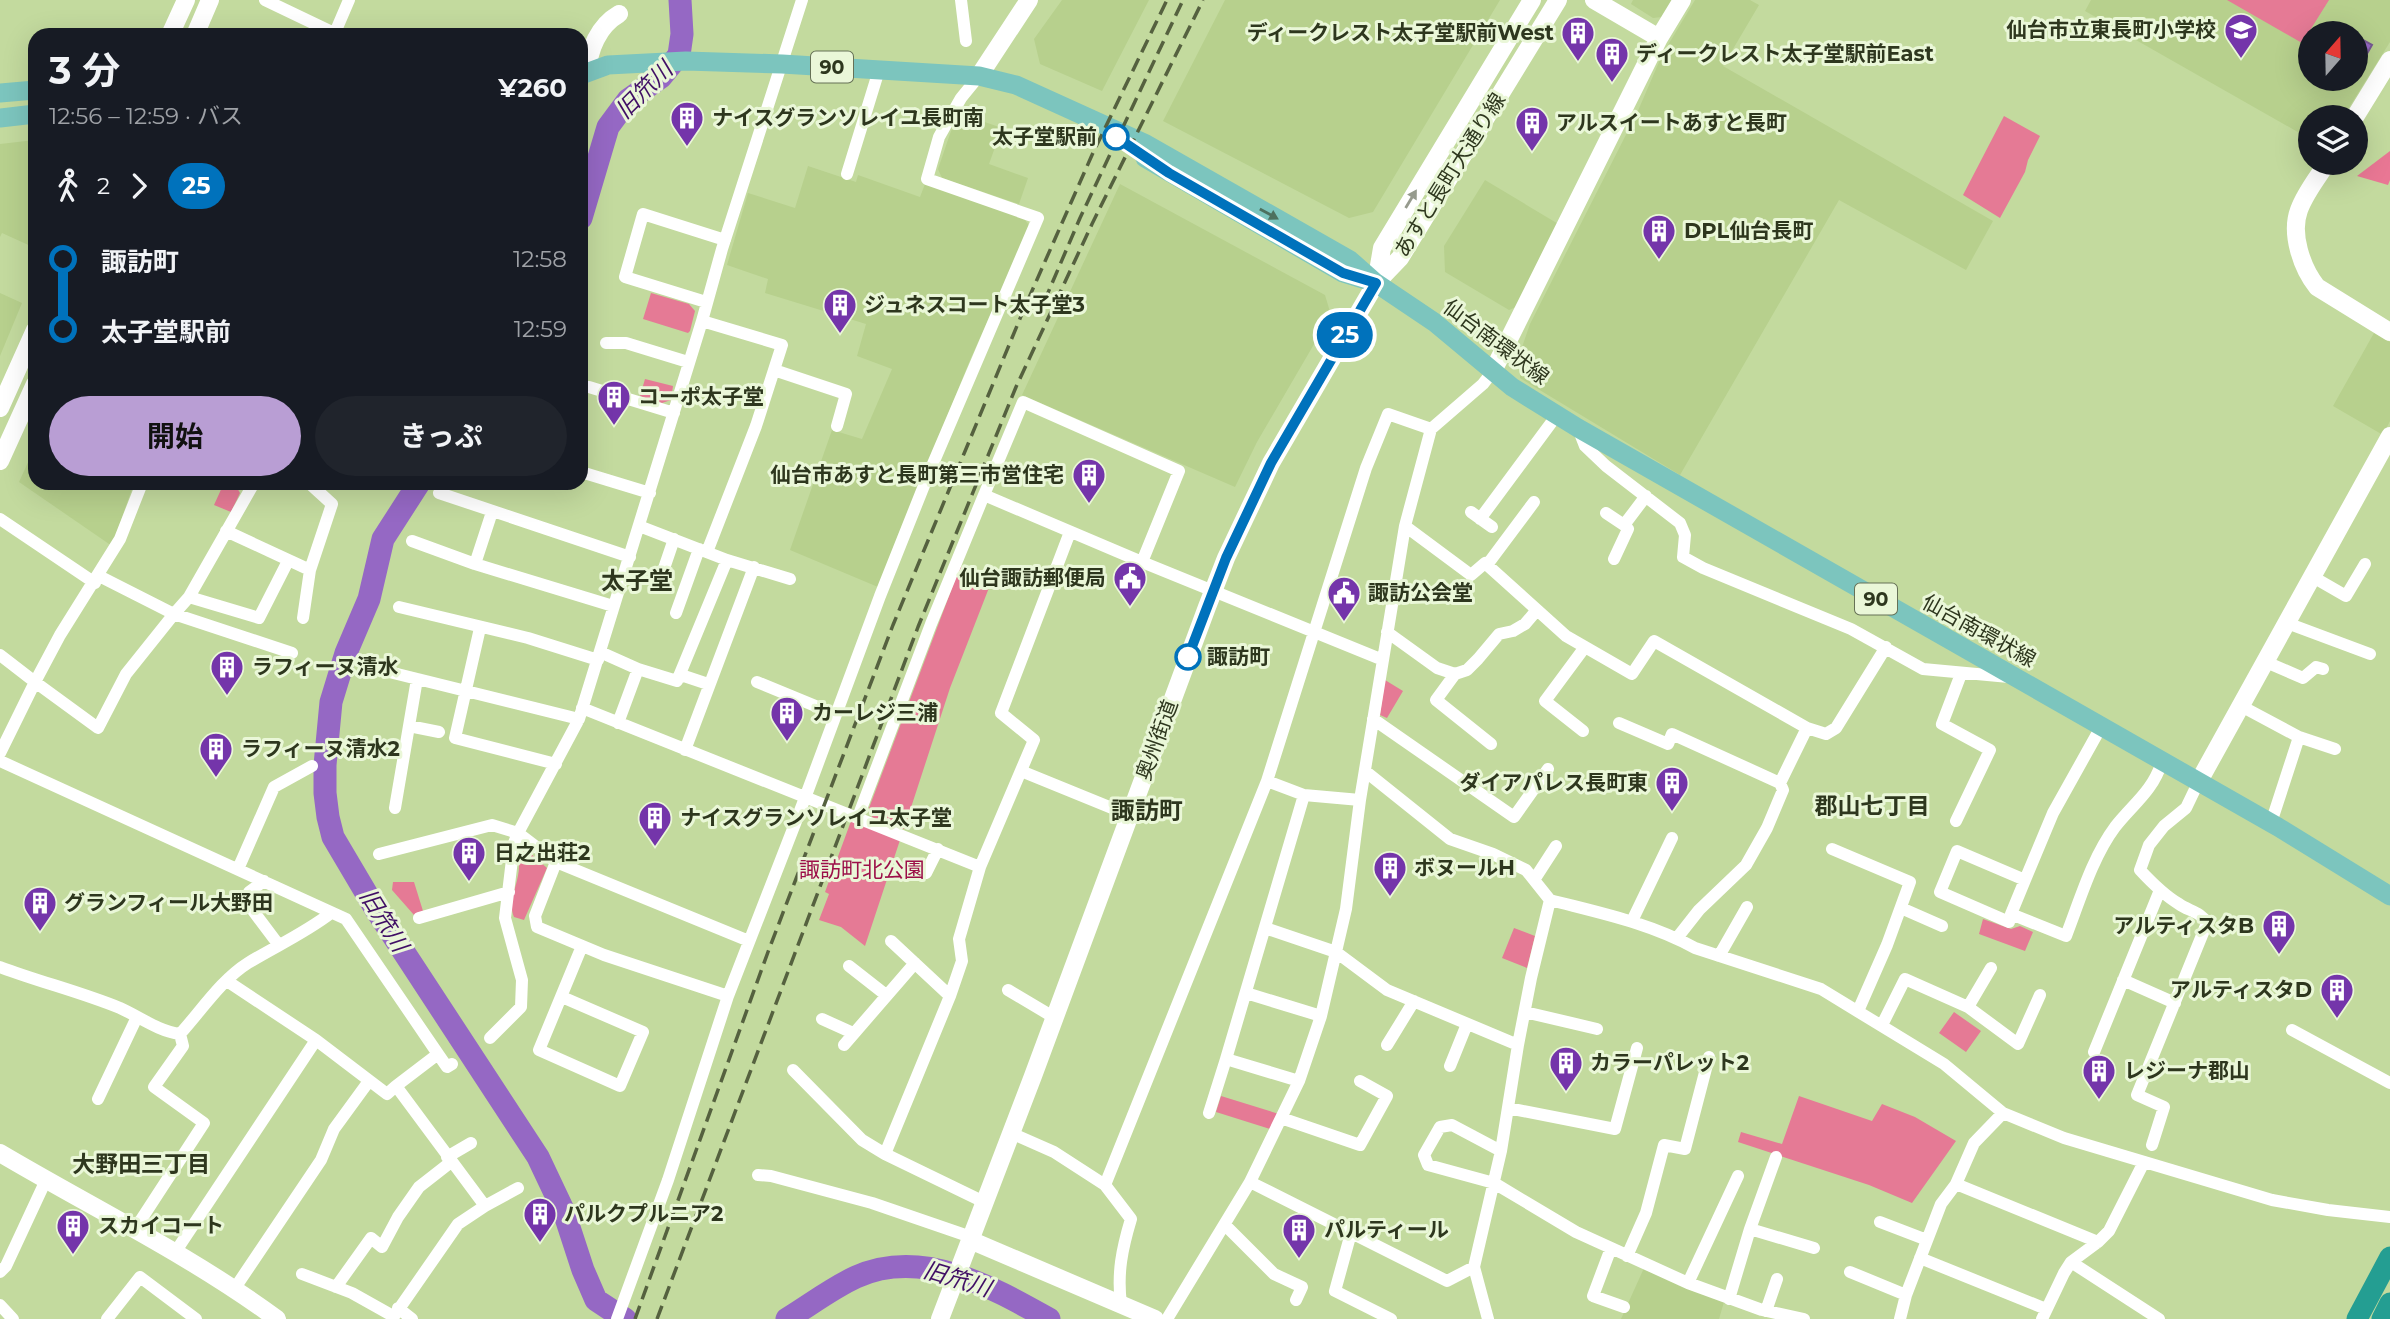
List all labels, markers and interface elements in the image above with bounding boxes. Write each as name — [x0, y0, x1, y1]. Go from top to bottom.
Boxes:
school or university icon: 仙台市立東長町小学校 — [2222, 11, 2260, 60]
building icon: ディークレスト太子堂駅前West — [1559, 14, 1597, 63]
place label: 仙台市立東長町小学校 — [2006, 17, 2216, 42]
place label: ディークレスト太子堂駅前West — [1247, 20, 1554, 45]
north arrow — [2298, 21, 2368, 91]
map controls — [2298, 21, 2368, 175]
building icon: ディークレスト太子堂駅前East — [1593, 35, 1631, 84]
place label: ディークレスト太子堂駅前East — [1636, 41, 1934, 66]
text: 3 分 — [49, 47, 120, 94]
road number: 90 — [811, 52, 853, 82]
water label: 旧笊川 — [610, 54, 680, 124]
text: ¥260 — [498, 72, 567, 104]
street label: あすと長町大通り線 — [1389, 88, 1510, 261]
building icon: ナイスグランソレイユ長町南 — [668, 99, 706, 148]
text: 12:56 – 12:59 · バス — [49, 102, 243, 130]
building icon: アルスイートあすと長町 — [1513, 104, 1551, 153]
place label: ナイスグランソレイユ長町南 — [712, 105, 984, 130]
button: layers — [2298, 105, 2368, 175]
place label: アルスイートあすと長町 — [1556, 110, 1787, 135]
place label: 太子堂駅前 — [992, 124, 1097, 149]
marker: 太子堂駅前 — [1103, 124, 1129, 150]
icon: walk — [49, 167, 87, 205]
icon: forward — [120, 167, 158, 205]
text: 25 — [182, 171, 211, 200]
text: 2 — [97, 172, 110, 200]
one-way arrow — [1405, 189, 1417, 208]
one-way arrow — [1259, 208, 1278, 220]
building icon: DPL仙台長町 — [1640, 212, 1678, 261]
place label: DPL仙台長町 — [1684, 218, 1813, 243]
text: 12:58 — [513, 245, 567, 273]
text: 諏訪町 — [101, 246, 179, 278]
building icon: ジュネスコート太子堂3 — [821, 286, 859, 335]
place label: ジュネスコート太子堂3 — [864, 292, 1085, 317]
street label: 仙台南環状線 — [1438, 294, 1554, 389]
line badge: 25 — [1314, 312, 1376, 358]
text: 12:59 — [514, 315, 567, 343]
text: 太子堂駅前 — [101, 316, 231, 348]
text: 25 — [1331, 320, 1359, 349]
building icon: コーポ太子堂 — [595, 378, 633, 427]
place label: コーポ太子堂 — [638, 384, 764, 409]
button: 開始 — [49, 396, 301, 476]
button: きっぷ — [315, 396, 567, 476]
building icon: 仙台市あすと長町第三市営住宅 — [1070, 456, 1108, 505]
place label: 仙台市あすと長町第三市営住宅 — [770, 462, 1064, 487]
public building icon: 仙台諏訪郵便局 — [1111, 559, 1149, 608]
place label: 仙台諏訪郵便局 — [959, 565, 1106, 590]
district label: 太子堂 — [601, 566, 673, 595]
public building icon: 諏訪公会堂 — [1325, 574, 1363, 623]
place label: 諏訪公会堂 — [1368, 580, 1473, 605]
road number: 90 — [1855, 584, 1897, 614]
street label: 仙台南環状線 — [1918, 589, 2040, 672]
marker: 諏訪町 — [1175, 644, 1201, 670]
place label: 諏訪町 — [1207, 644, 1270, 669]
building icon: ラフィーヌ清水 — [208, 648, 246, 697]
place label: ラフィーヌ清水 — [252, 654, 399, 679]
building icon: カーレジ三浦 — [768, 694, 806, 743]
street label: 奥州街道 — [1130, 696, 1183, 784]
place label: カーレジ三浦 — [812, 700, 938, 725]
building icon: ラフィーヌ清水2 — [197, 730, 235, 779]
place label: ラフィーヌ清水2 — [241, 736, 400, 761]
building icon: ダイアパレス長町東 — [1653, 764, 1691, 813]
place label: ダイアパレス長町東 — [1459, 770, 1648, 795]
district label: 郡山七丁目 — [1815, 792, 1930, 820]
district label: 諏訪町 — [1111, 796, 1183, 825]
building icon: ナイスグランソレイユ太子堂 — [636, 799, 674, 848]
place label: ナイスグランソレイユ太子堂 — [680, 805, 952, 830]
building icon: 日之出荘2 — [450, 834, 488, 883]
place label: 日之出荘2 — [494, 840, 590, 865]
building icon: ボヌールH — [1371, 849, 1409, 898]
place label: ボヌールH — [1414, 855, 1515, 880]
park label: 諏訪町北公園 — [799, 857, 925, 882]
water label: 旧笊川 — [354, 883, 416, 959]
building icon: グランフィール大野田 — [21, 884, 59, 933]
place label: グランフィール大野田 — [64, 890, 273, 915]
building icon: アルティスタB — [2260, 907, 2298, 956]
place label: アルティスタB — [2113, 913, 2254, 938]
building icon: アルティスタD — [2318, 971, 2356, 1020]
place label: アルティスタD — [2170, 977, 2312, 1002]
building icon: カラーパレット2 — [1547, 1044, 1585, 1093]
place label: カラーパレット2 — [1590, 1050, 1749, 1075]
building icon: レジーナ郡山 — [2080, 1052, 2118, 1101]
place label: レジーナ郡山 — [2124, 1058, 2250, 1083]
district label: 大野田三丁目 — [72, 1150, 210, 1178]
building icon: パルクプルニア2 — [521, 1195, 559, 1244]
place label: パルクプルニア2 — [564, 1201, 723, 1226]
building icon: スカイコート — [54, 1207, 92, 1256]
building icon: パルティール — [1280, 1211, 1318, 1260]
place label: スカイコート — [98, 1213, 224, 1238]
place label: パルティール — [1324, 1217, 1449, 1242]
water label: 旧笊川 — [920, 1256, 997, 1303]

